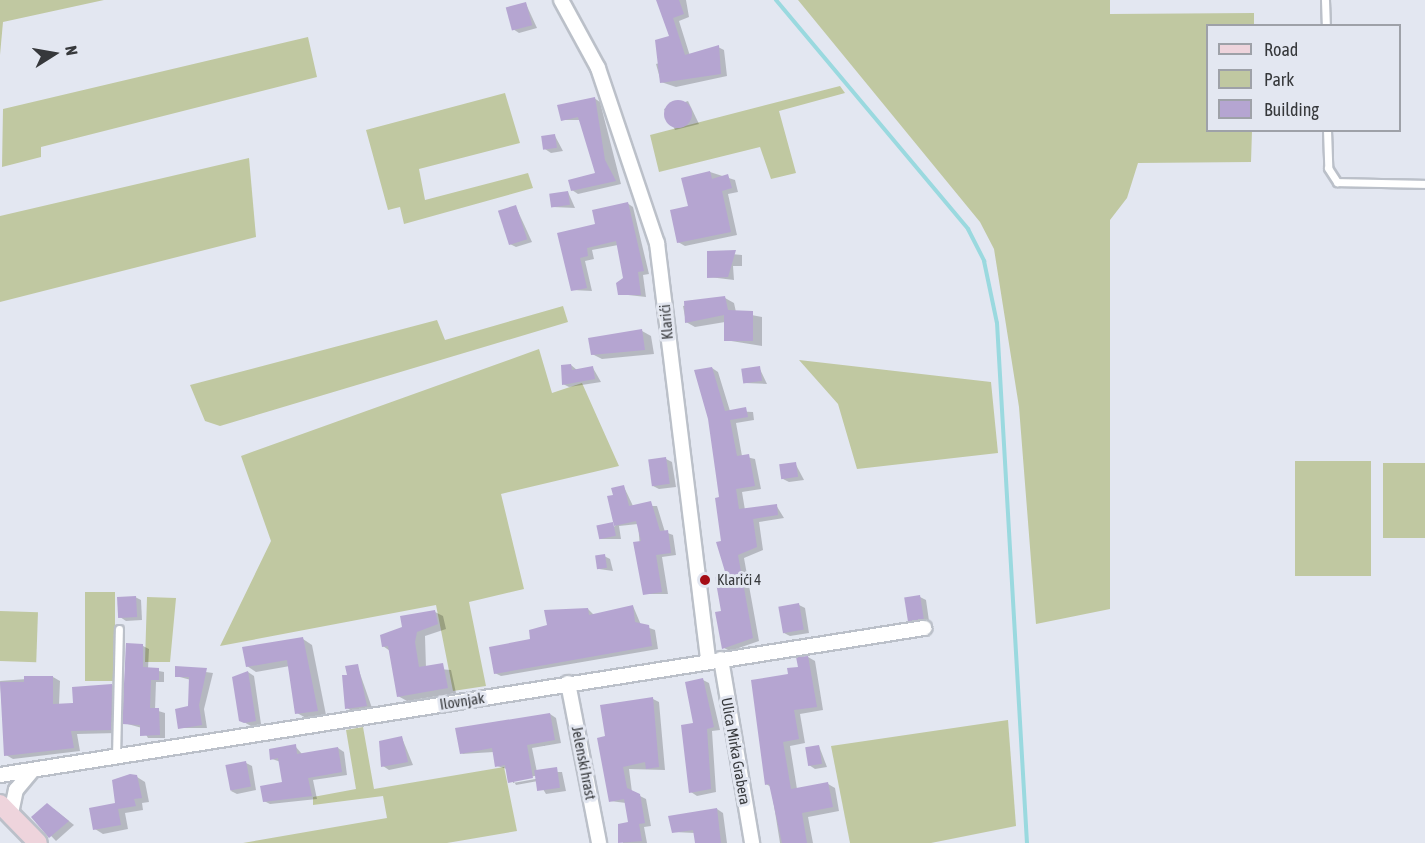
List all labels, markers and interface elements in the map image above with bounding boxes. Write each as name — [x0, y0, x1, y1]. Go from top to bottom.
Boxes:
north arrow — [24, 24, 84, 84]
legend — [1206, 24, 1401, 132]
text: Road — [1264, 39, 1298, 60]
text: N — [62, 44, 81, 57]
text: Park — [1264, 69, 1294, 90]
text: Building — [1264, 99, 1319, 120]
street label: Klarići — [656, 304, 676, 340]
place label: Klarići 4 — [717, 571, 761, 589]
marker: Klarići 4 — [698, 573, 712, 587]
street label: Ilovnjak — [438, 689, 486, 713]
street label: Ulica Mirka Grabera — [718, 696, 754, 806]
street label: Jelenski hrast — [568, 725, 600, 801]

